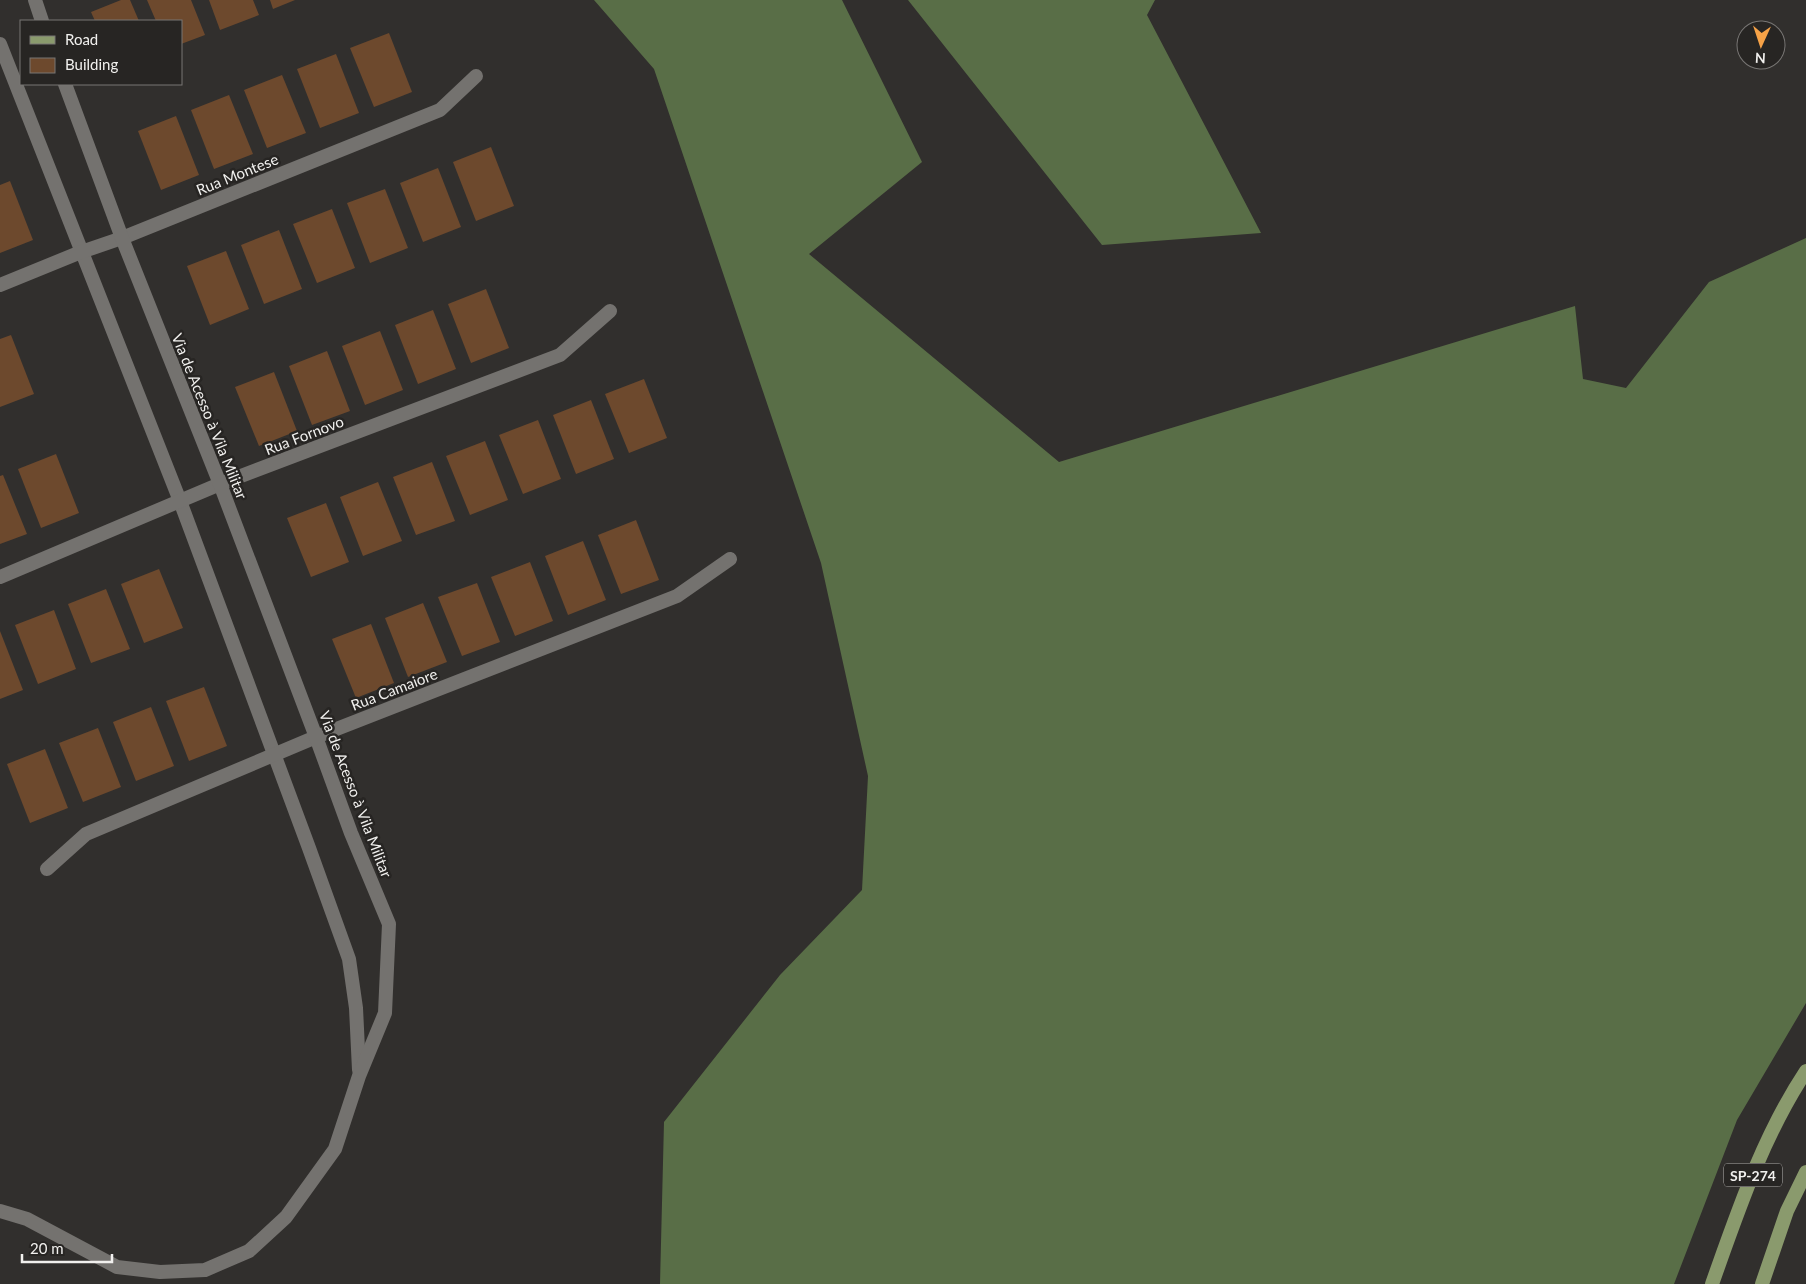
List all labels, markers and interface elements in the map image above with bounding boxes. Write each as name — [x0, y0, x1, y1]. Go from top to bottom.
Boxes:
legend — [20, 20, 182, 85]
north arrow — [1736, 20, 1786, 70]
text: Road — [65, 30, 98, 48]
text: N — [1754, 50, 1766, 67]
text: Building — [65, 55, 118, 73]
street label: Rua Montese — [193, 149, 281, 199]
street label: Via de Acesso à Vila Militar — [168, 331, 252, 502]
street label: Rua Fornovo — [262, 412, 346, 458]
street label: Rua Camaiore — [348, 664, 440, 714]
street label: Via de Acesso à Vila Militar — [316, 708, 396, 880]
road number: SP-274 — [1724, 1164, 1782, 1186]
scale bar — [22, 1232, 112, 1264]
text: 20 m — [30, 1239, 64, 1257]

